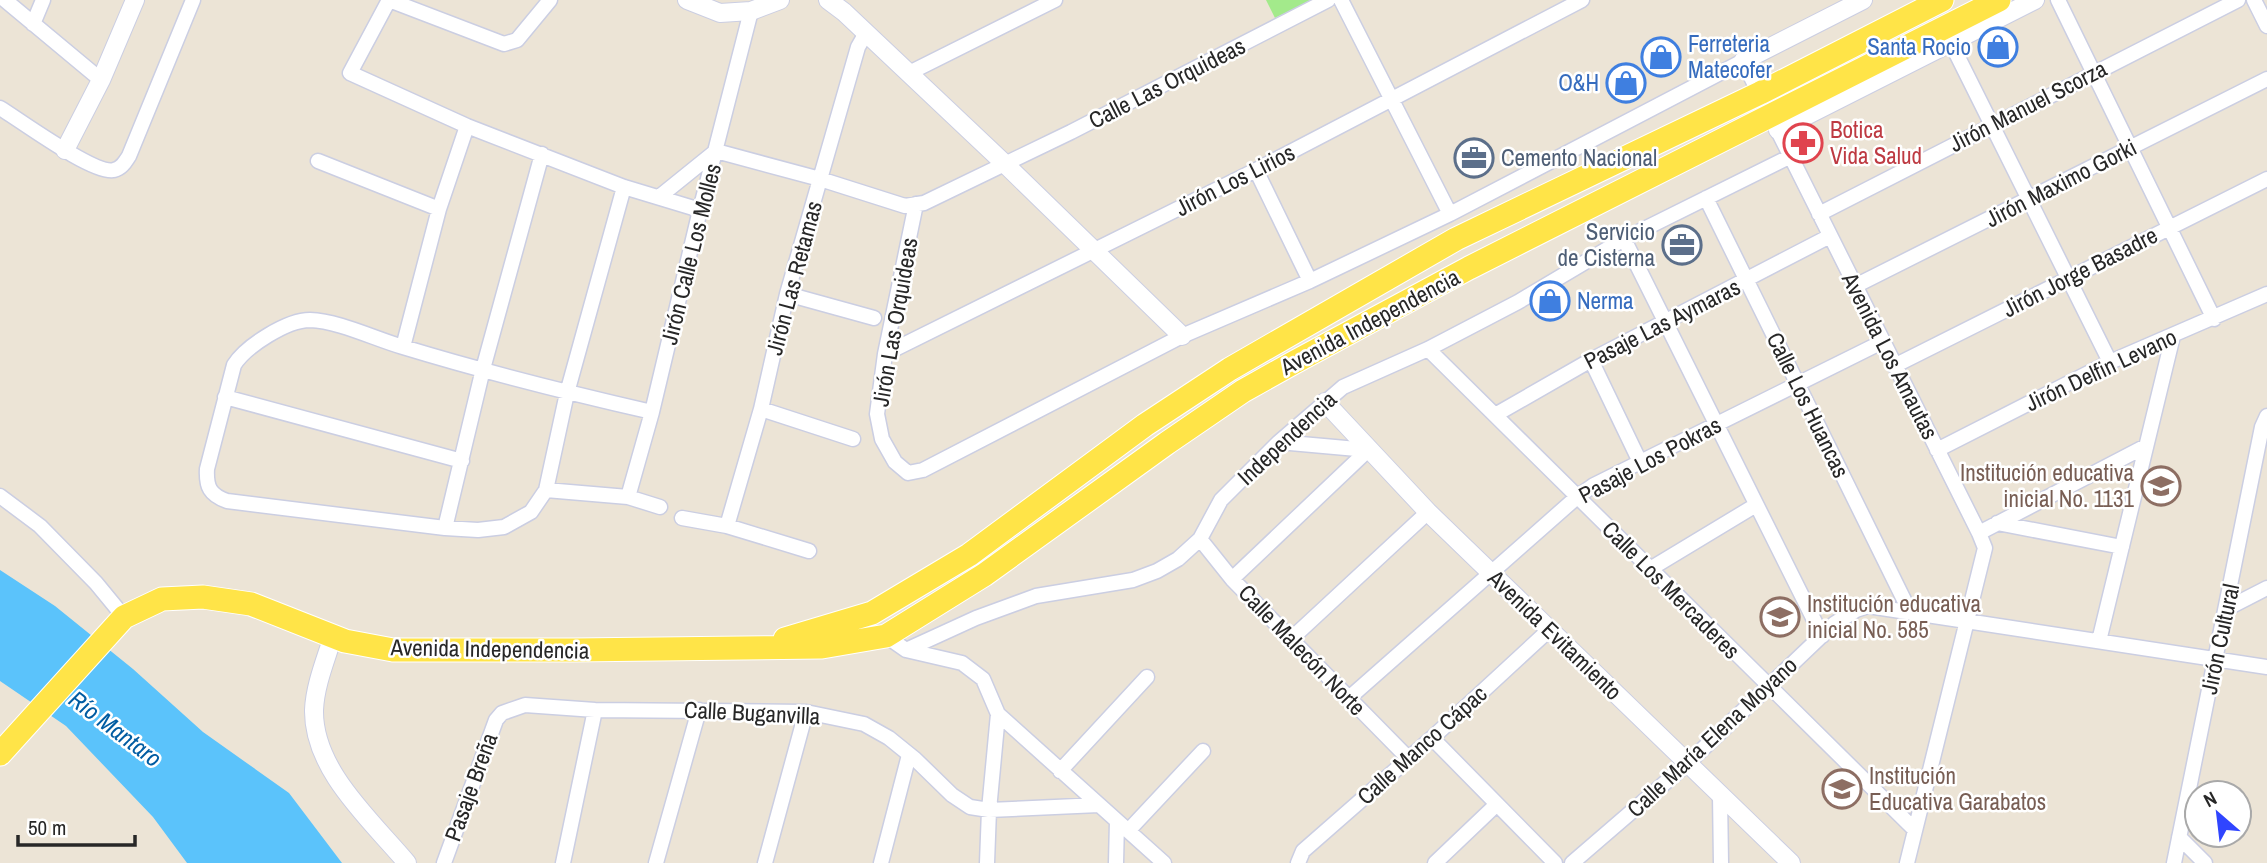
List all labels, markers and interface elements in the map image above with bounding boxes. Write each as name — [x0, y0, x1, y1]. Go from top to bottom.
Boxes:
shop icon: Santa Rocio — [1977, 26, 2019, 68]
place label: Ferreteria Matecofer — [1688, 28, 1773, 85]
street label: Calle Las Orquideas — [1083, 30, 1250, 135]
place label: Santa Rocio — [1867, 31, 1971, 62]
shop icon: Ferreteria Matecofer — [1640, 36, 1682, 78]
street label: Jirón Manuel Scorza — [1944, 52, 2112, 159]
shop icon: O&H — [1605, 62, 1647, 104]
place label: O&H — [1558, 67, 1599, 98]
place label: Botica Vida Salud — [1830, 114, 1922, 171]
pharmacy icon: Botica Vida Salud — [1782, 122, 1824, 164]
street label: Jirón Maximo Gorki — [1980, 131, 2142, 234]
street label: Jirón Los Lirios — [1170, 136, 1300, 223]
office icon: Cemento Nacional — [1453, 137, 1495, 179]
place label: Cemento Nacional — [1501, 142, 1657, 173]
street label: Jirón Calle Los Molles — [653, 160, 728, 348]
street label: Jirón Las Retamas — [758, 197, 829, 358]
place label: Servicio de Cisterna — [1558, 216, 1656, 273]
street label: Jirón Jorge Basadre — [1997, 219, 2162, 324]
office icon: Servicio de Cisterna — [1661, 224, 1703, 266]
street label: Jirón Las Orquideas — [864, 235, 925, 409]
street label: Avenida Independencia — [1274, 261, 1465, 382]
street label: Avenida Los Amautas — [1835, 266, 1946, 444]
street label: Pasaje Las Aymaras — [1578, 271, 1745, 376]
shop icon: Nerma — [1529, 280, 1571, 322]
place label: Nerma — [1577, 285, 1634, 316]
street label: Jirón Delfin Levano — [2020, 321, 2181, 418]
street label: Calle Los Huancas — [1760, 327, 1857, 483]
street label: Independencia — [1230, 383, 1343, 492]
street label: Pasaje Los Pokras — [1573, 409, 1726, 510]
place label: Institución educativa inicial No. 1131 — [1960, 457, 2135, 514]
school or university icon: Institución educativa inicial No. 1131 — [2140, 465, 2182, 507]
street label: Calle Los Mercaderes — [1596, 514, 1747, 665]
street label: Avenida Evitamiento — [1481, 562, 1629, 706]
street label: Calle Malecón Norte — [1232, 577, 1373, 722]
street label: Jirón Cultural — [2193, 581, 2246, 697]
place label: Institución educativa inicial No. 585 — [1807, 588, 1982, 645]
school or university icon: Institución educativa inicial No. 585 — [1759, 596, 1801, 638]
street label: Avenida Independencia — [389, 631, 590, 666]
street label: Calle María Elena Moyano — [1620, 650, 1803, 824]
street label: Calle Manco Cápac — [1350, 678, 1493, 811]
water label: Río Mantaro — [63, 683, 169, 774]
street label: Calle Buganvilla — [683, 693, 821, 732]
street label: Pasaje Breña — [437, 728, 505, 845]
place label: Institución Educativa Garabatos — [1869, 760, 2046, 817]
school or university icon: Institución Educativa Garabatos — [1821, 768, 1863, 810]
north arrow — [2183, 779, 2253, 849]
text: N — [2199, 785, 2221, 813]
scale bar — [18, 804, 135, 848]
text: 50 m — [28, 813, 66, 842]

